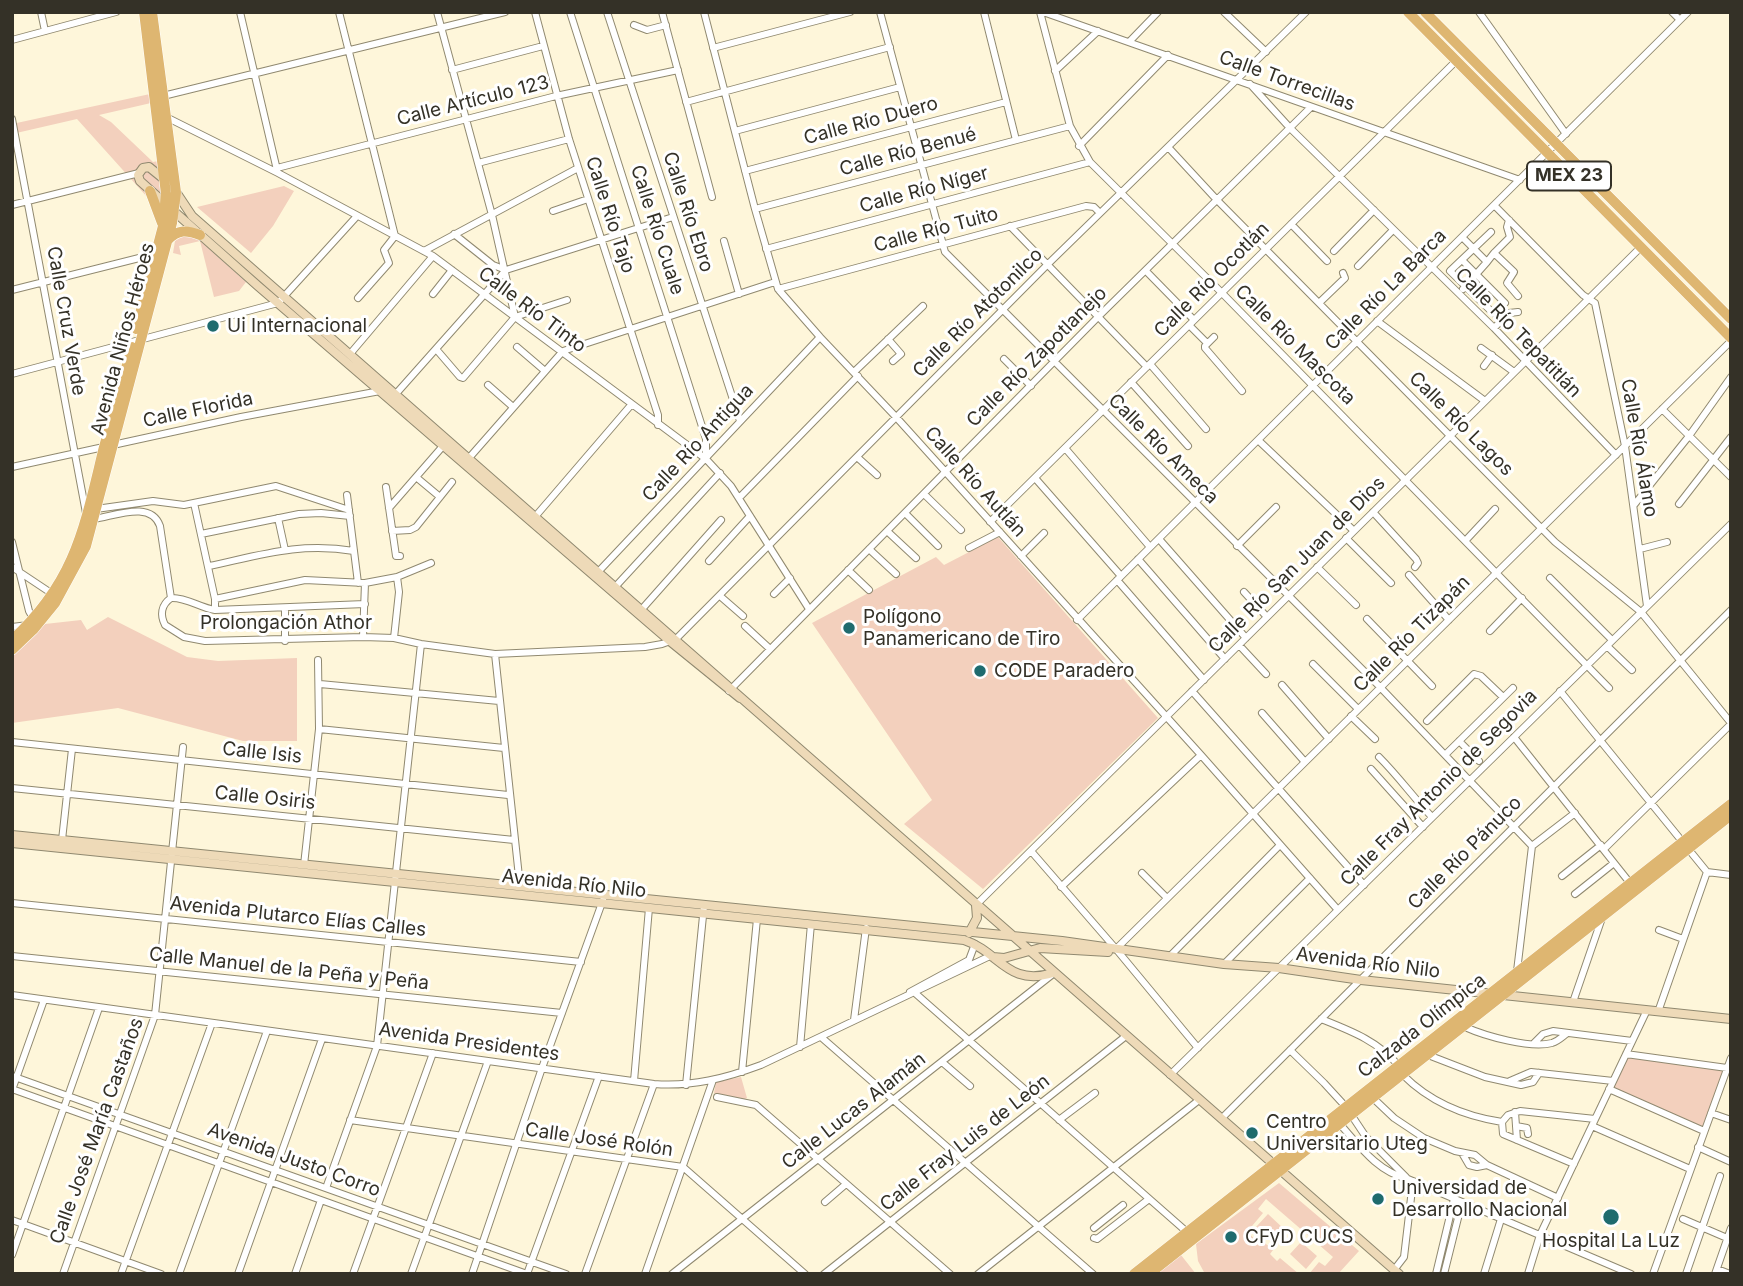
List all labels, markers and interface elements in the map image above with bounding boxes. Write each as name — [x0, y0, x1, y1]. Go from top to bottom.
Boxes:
street label: Calle Torrecillas — [1216, 46, 1358, 116]
street label: Calle Artículo 123 — [395, 71, 551, 131]
street label: Calle Río Duero — [801, 92, 941, 150]
street label: Calle Río Benué — [837, 123, 979, 181]
street label: Calle Río Ebro — [658, 149, 718, 275]
street label: Calle Río Tajo — [580, 154, 640, 276]
street label: Calle Río Cuale — [625, 162, 689, 298]
street label: Calle Río Níger — [857, 162, 991, 218]
road number: MEX 23 — [1527, 162, 1611, 190]
street label: Calle Río Tuito — [871, 202, 1001, 258]
street label: Calle Río Ocotlán — [1150, 218, 1274, 342]
street label: Calle Río La Barca — [1321, 225, 1451, 355]
street label: Avenida Niños Héroes — [86, 240, 160, 438]
street label: Calle Río Atotonilco — [908, 243, 1048, 383]
street label: Calle Cruz Verde — [42, 245, 90, 397]
street label: Calle Río Tinto — [474, 262, 590, 358]
street label: Calle Río Tepatitlán — [1450, 263, 1586, 403]
street label: Calle Río Mascota — [1230, 280, 1360, 410]
street label: Calle Río Zapotlanejo — [962, 282, 1112, 432]
place label: Ui Internacional — [227, 315, 367, 337]
marker: Ui Internacional — [205, 318, 221, 334]
street label: Calle Río Lagos — [1404, 367, 1518, 481]
street label: Calle Río Álamo — [1616, 377, 1662, 519]
street label: Calle Río Antigua — [638, 379, 758, 507]
street label: Calle Florida — [141, 387, 255, 433]
street label: Calle Río Ameca — [1103, 389, 1223, 509]
street label: Calle Río Autlán — [919, 422, 1031, 542]
street label: Calle Río San Juan de Dios — [1204, 472, 1390, 658]
street label: Calle Río Tizapán — [1349, 571, 1475, 697]
place label: Polígono Panamericano de Tiro — [863, 606, 1060, 650]
street label: Prolongación Athor — [200, 612, 372, 634]
marker: Polígono Panamericano de Tiro — [841, 620, 857, 636]
place label: CODE Paradero — [994, 660, 1134, 682]
marker: CODE Paradero — [972, 663, 988, 679]
street label: Calle Fray Antonio de Segovia — [1336, 685, 1542, 891]
street label: Calle Isis — [221, 737, 303, 769]
street label: Calle Osiris — [213, 781, 317, 815]
street label: Calle Río Pánuco — [1403, 791, 1527, 915]
street label: Avenida Río Nilo — [501, 865, 647, 903]
street label: Avenida Plutarco Elías Calles — [169, 892, 427, 942]
street label: Calle Manuel de la Peña y Peña — [148, 943, 430, 995]
street label: Avenida Río Nilo — [1295, 943, 1441, 983]
street label: Calzada Olímpica — [1353, 969, 1491, 1083]
street label: Calle José María Castaños — [45, 1015, 149, 1247]
street label: Avenida Presidentes — [377, 1018, 561, 1066]
street label: Calle Lucas Alamán — [778, 1048, 930, 1174]
street label: Calle Fray Luis de León — [876, 1070, 1054, 1216]
place label: Centro Universitario Uteg — [1266, 1111, 1428, 1155]
street label: Avenida Justo Corro — [204, 1118, 384, 1202]
street label: Calle José Rolón — [523, 1118, 675, 1162]
marker: Centro Universitario Uteg — [1244, 1125, 1260, 1141]
place label: Universidad de Desarrollo Nacional — [1392, 1177, 1567, 1221]
marker: Universidad de Desarrollo Nacional — [1370, 1191, 1386, 1207]
marker: Hospital La Luz — [1601, 1207, 1621, 1227]
place label: CFyD CUCS — [1245, 1226, 1353, 1248]
marker: CFyD CUCS — [1223, 1229, 1239, 1245]
place label: Hospital La Luz — [1542, 1230, 1680, 1252]

